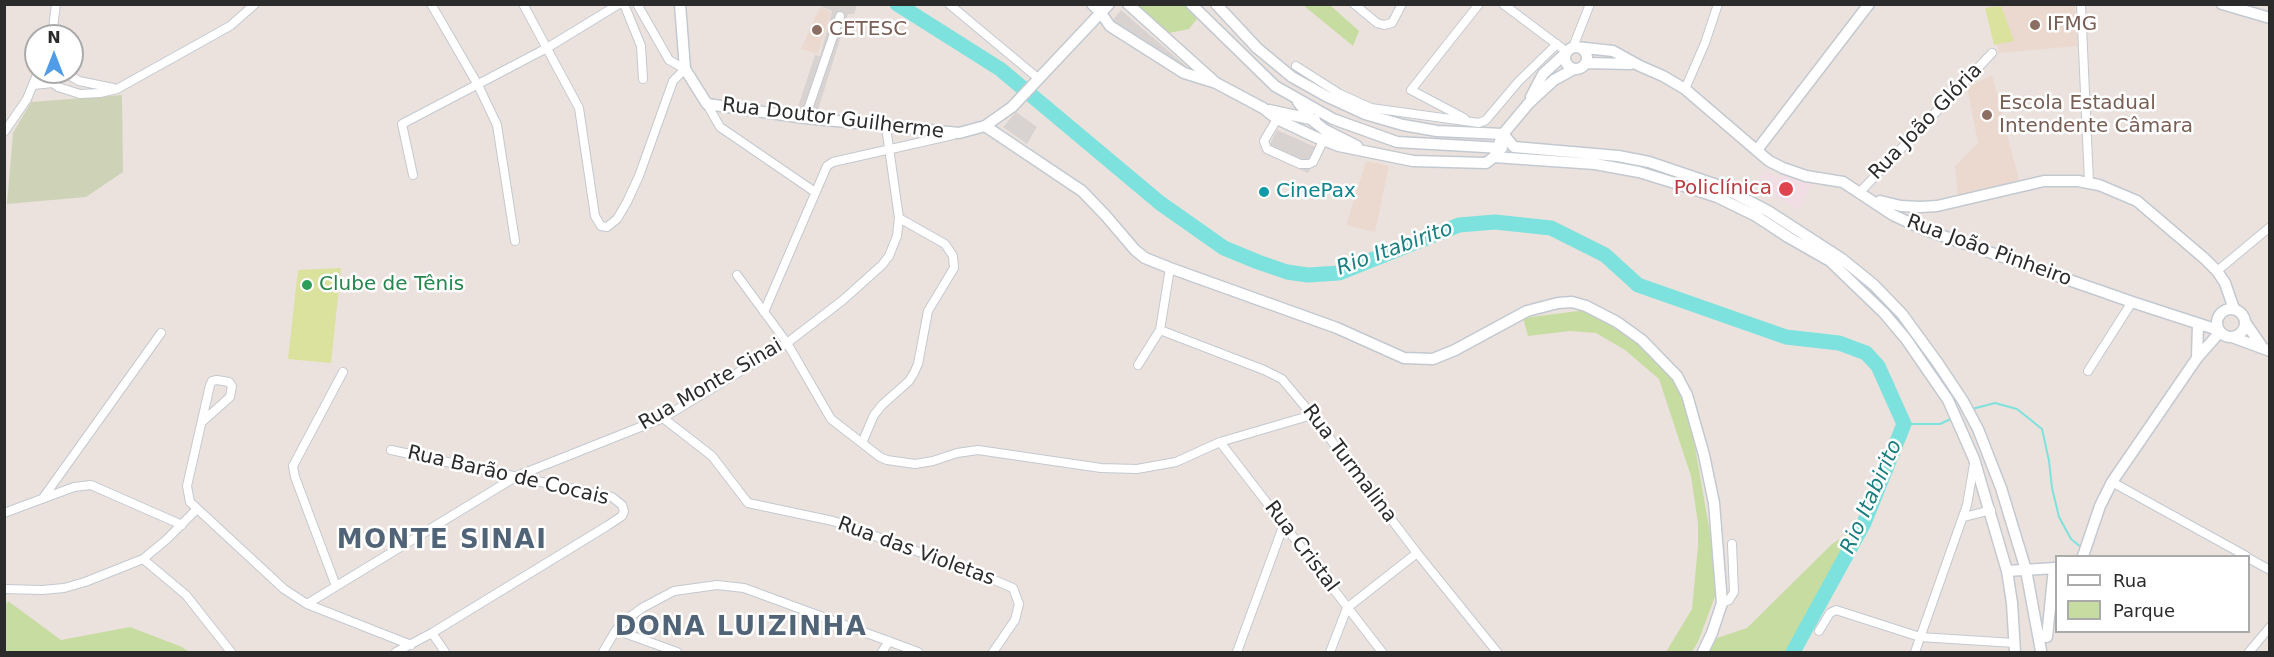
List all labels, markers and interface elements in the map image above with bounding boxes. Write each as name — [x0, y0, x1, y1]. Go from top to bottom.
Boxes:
place label: IFMG — [2047, 13, 2097, 37]
place label: CETESC — [829, 18, 907, 42]
marker: IFMG — [2028, 18, 2042, 32]
marker: CETESC — [810, 23, 824, 37]
north arrow — [24, 24, 84, 84]
text: N — [47, 28, 61, 47]
street label: Rua João Glória — [1864, 59, 1988, 185]
place label: Escola Estadual Intendente Câmara — [1999, 92, 2193, 139]
street label: Rua Doutor Guilherme — [721, 93, 945, 145]
marker: Escola Estadual Intendente Câmara — [1980, 108, 1994, 122]
place label: Policlínica — [1674, 177, 1772, 201]
place label: CinePax — [1276, 180, 1356, 204]
marker: Policlínica — [1777, 180, 1795, 198]
marker: CinePax — [1257, 185, 1271, 199]
street label: Rua João Pinheiro — [1903, 210, 2075, 292]
water label: Rio Itabirito — [1333, 216, 1457, 282]
place label: Clube de Tênis — [319, 273, 464, 297]
marker: Clube de Tênis — [300, 278, 314, 292]
street label: Rua Monte Sinai — [635, 334, 787, 436]
street label: Rua Turmalina — [1297, 400, 1401, 528]
water label: Rio Itabirito — [1836, 436, 1908, 558]
street label: Rua Barão de Cocais — [405, 441, 611, 511]
street label: Rua Cristal — [1259, 497, 1343, 597]
street label: Rua das Violetas — [834, 512, 998, 592]
district label: MONTE SINAI — [337, 525, 547, 557]
legend — [2055, 555, 2250, 633]
text: Rua — [2113, 570, 2147, 591]
text: Parque — [2113, 600, 2175, 621]
district label: DONA LUIZINHA — [615, 612, 867, 644]

